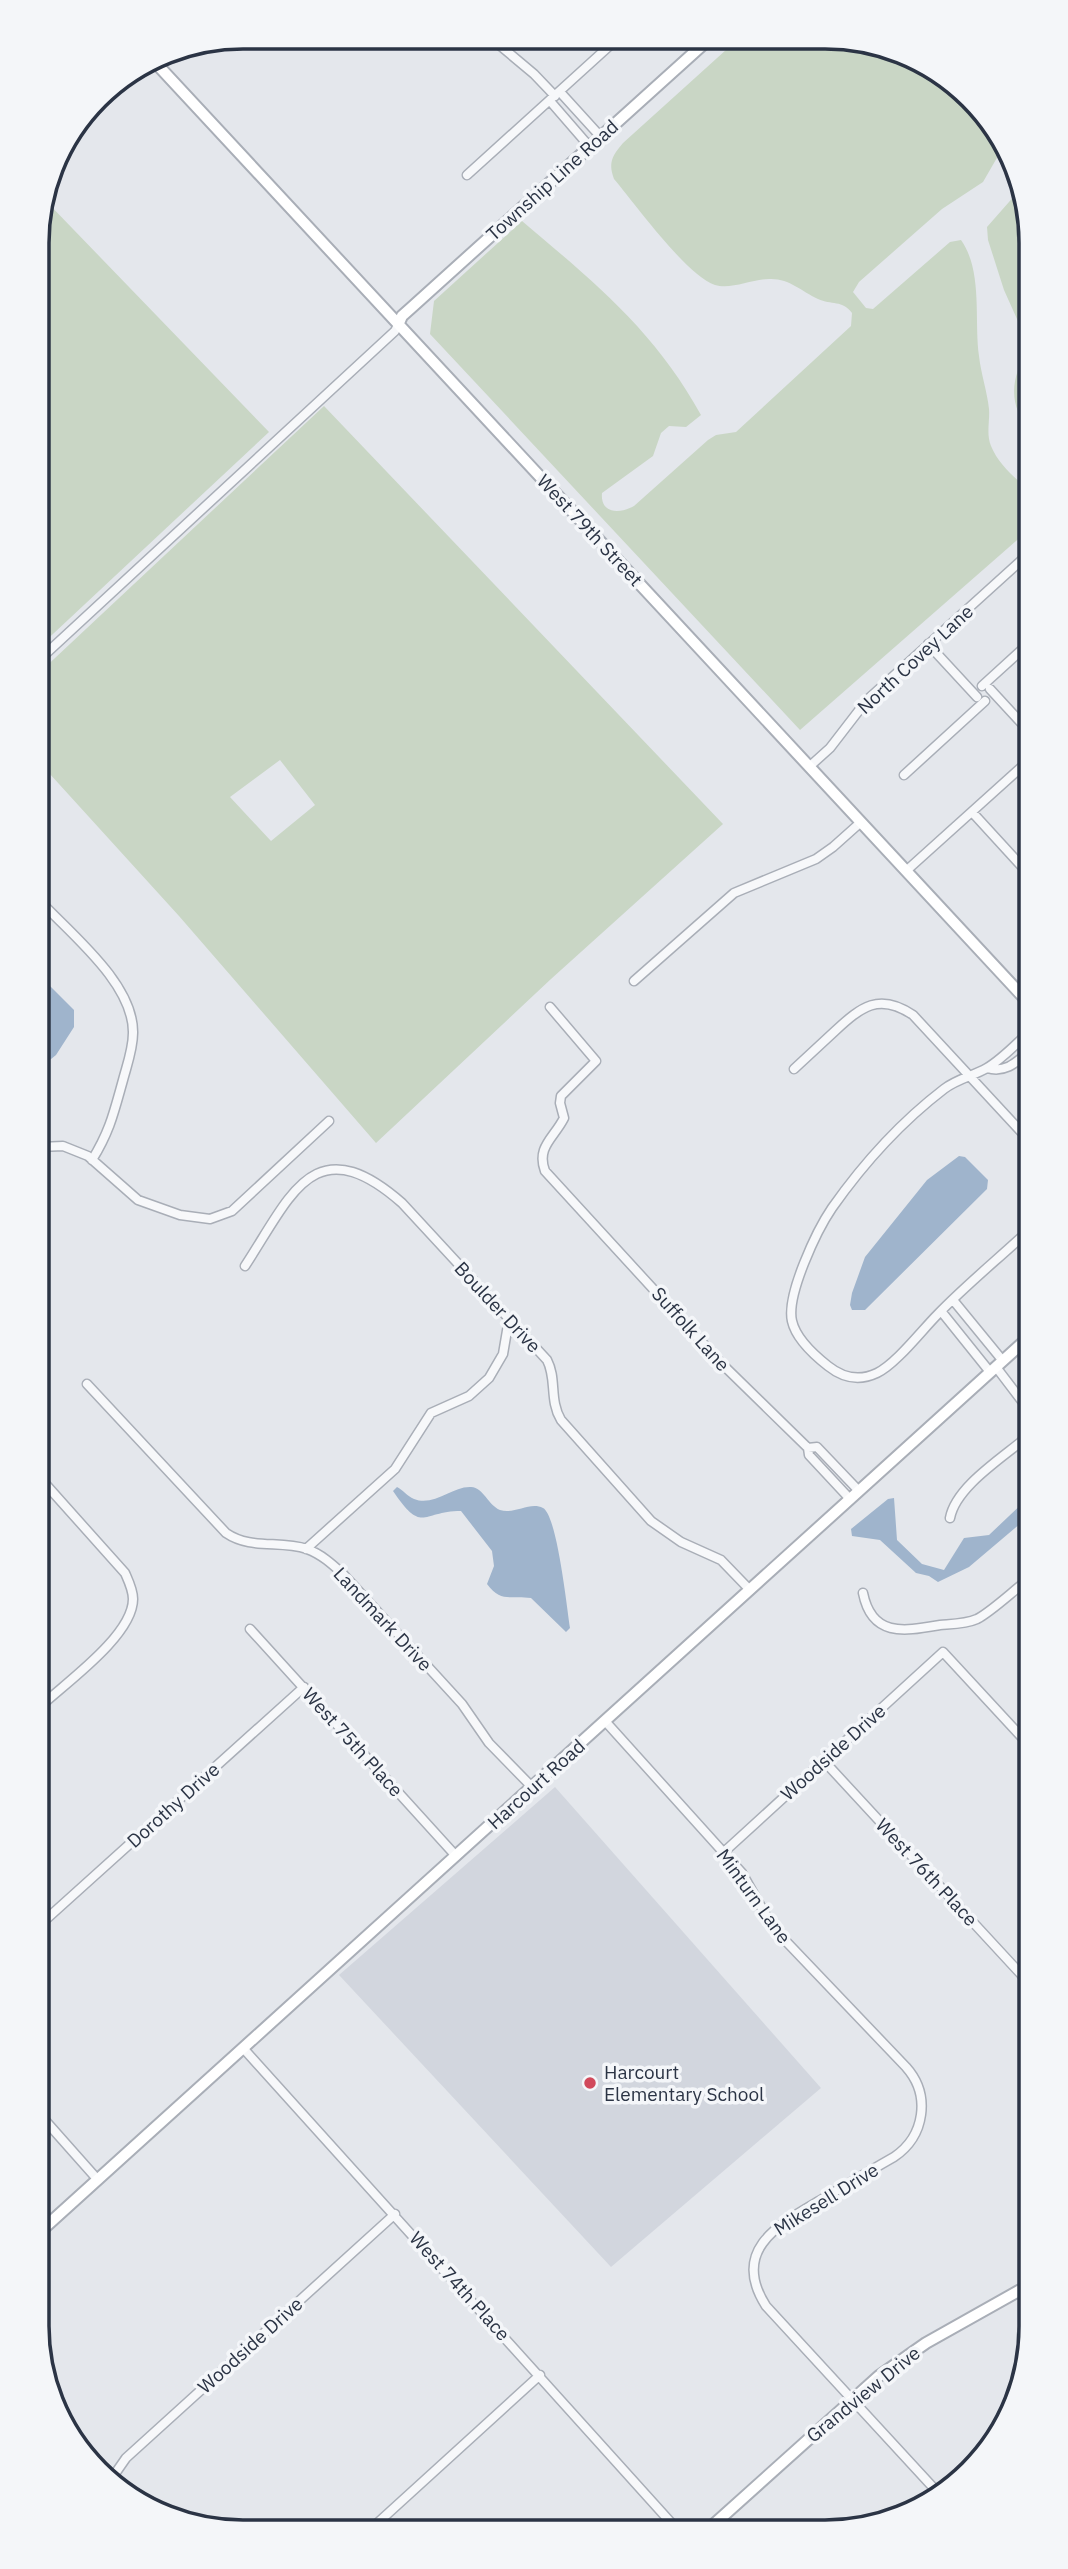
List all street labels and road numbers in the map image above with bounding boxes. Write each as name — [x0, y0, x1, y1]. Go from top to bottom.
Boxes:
street label: Township Line Road — [481, 114, 623, 246]
street label: West 79th Street — [532, 469, 648, 591]
street label: North Covey Lane — [852, 599, 978, 719]
street label: Boulder Drive — [450, 1256, 546, 1358]
street label: Suffolk Lane — [647, 1282, 735, 1376]
street label: Landmark Drive — [329, 1562, 437, 1676]
street label: West 75th Place — [298, 1682, 408, 1802]
street label: Woodside Drive — [776, 1699, 890, 1805]
street label: Harcourt Road — [482, 1734, 590, 1834]
street label: Dorothy Drive — [122, 1757, 224, 1853]
street label: West 76th Place — [871, 1813, 983, 1931]
street label: Minturn Lane — [712, 1844, 796, 1948]
street label: Mikesell Drive — [769, 2157, 883, 2241]
street label: West 74th Place — [405, 2226, 515, 2346]
street label: Woodside Drive — [193, 2292, 307, 2398]
street label: Grandview Drive — [801, 2341, 925, 2447]

